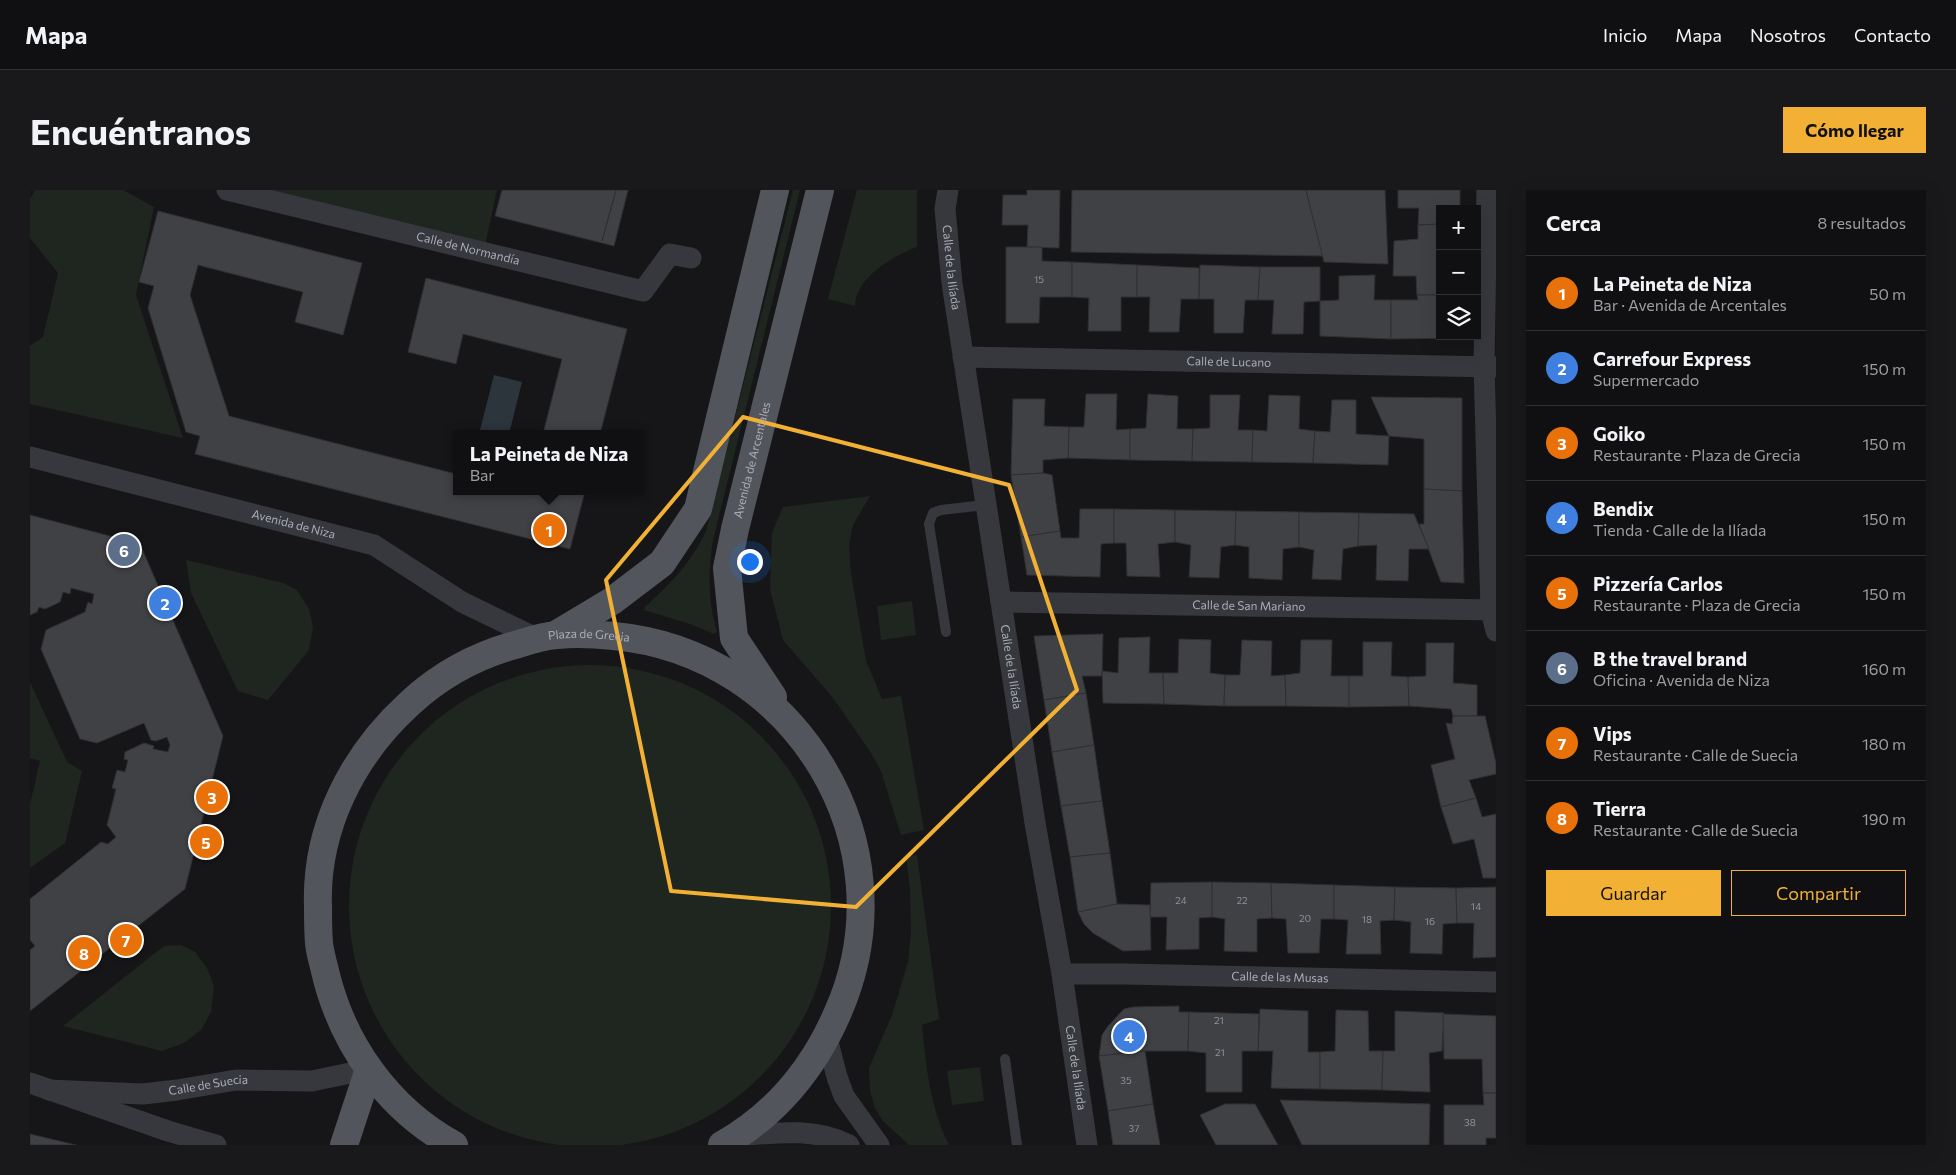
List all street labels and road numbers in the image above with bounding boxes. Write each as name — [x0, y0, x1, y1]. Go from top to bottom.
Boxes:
street label: Calle de la Ilíada — [941, 224, 964, 311]
street label: Calle de Normandía — [415, 228, 521, 267]
street label: Calle de Lucano — [1186, 353, 1271, 369]
street label: Avenida de Arcentales — [730, 400, 773, 519]
street label: Avenida de Niza — [251, 506, 337, 541]
street label: Calle de San Mariano — [1192, 597, 1306, 613]
street label: Calle de la Ilíada — [999, 623, 1025, 710]
street label: Plaza de Grecia — [547, 626, 631, 644]
street label: Calle de las Musas — [1231, 968, 1329, 984]
street label: Calle de la Ilíada — [1064, 1024, 1090, 1111]
street label: Calle de Suecia — [168, 1072, 248, 1097]

